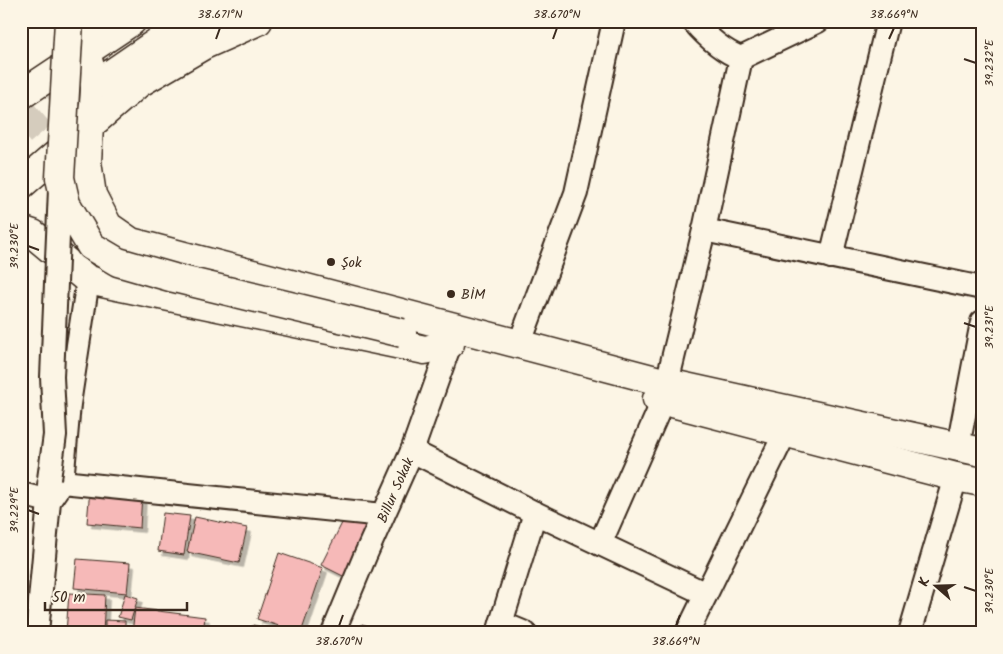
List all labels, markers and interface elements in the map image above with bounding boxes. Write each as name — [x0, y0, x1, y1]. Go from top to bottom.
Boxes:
text: 38.671°N — [197, 5, 243, 24]
text: 38.670°N — [533, 5, 581, 24]
text: 38.669°N — [870, 5, 918, 24]
text: 39.232°E — [980, 38, 999, 87]
text: 39.230°E — [5, 222, 24, 269]
place label: Şok — [341, 252, 362, 274]
marker: Şok — [325, 256, 337, 268]
place label: BİM — [461, 284, 485, 306]
marker: BİM — [445, 288, 457, 300]
text: 39.231°E — [980, 304, 999, 349]
street label: Billur Sokak — [372, 454, 420, 527]
text: 39.229°E — [5, 486, 24, 533]
north arrow — [910, 562, 960, 612]
text: 39.230°E — [980, 567, 999, 614]
text: K — [913, 574, 937, 590]
scale bar — [45, 579, 188, 611]
text: 50 m — [52, 586, 86, 610]
text: 38.670°N — [315, 632, 363, 651]
text: 38.669°N — [652, 632, 700, 651]

